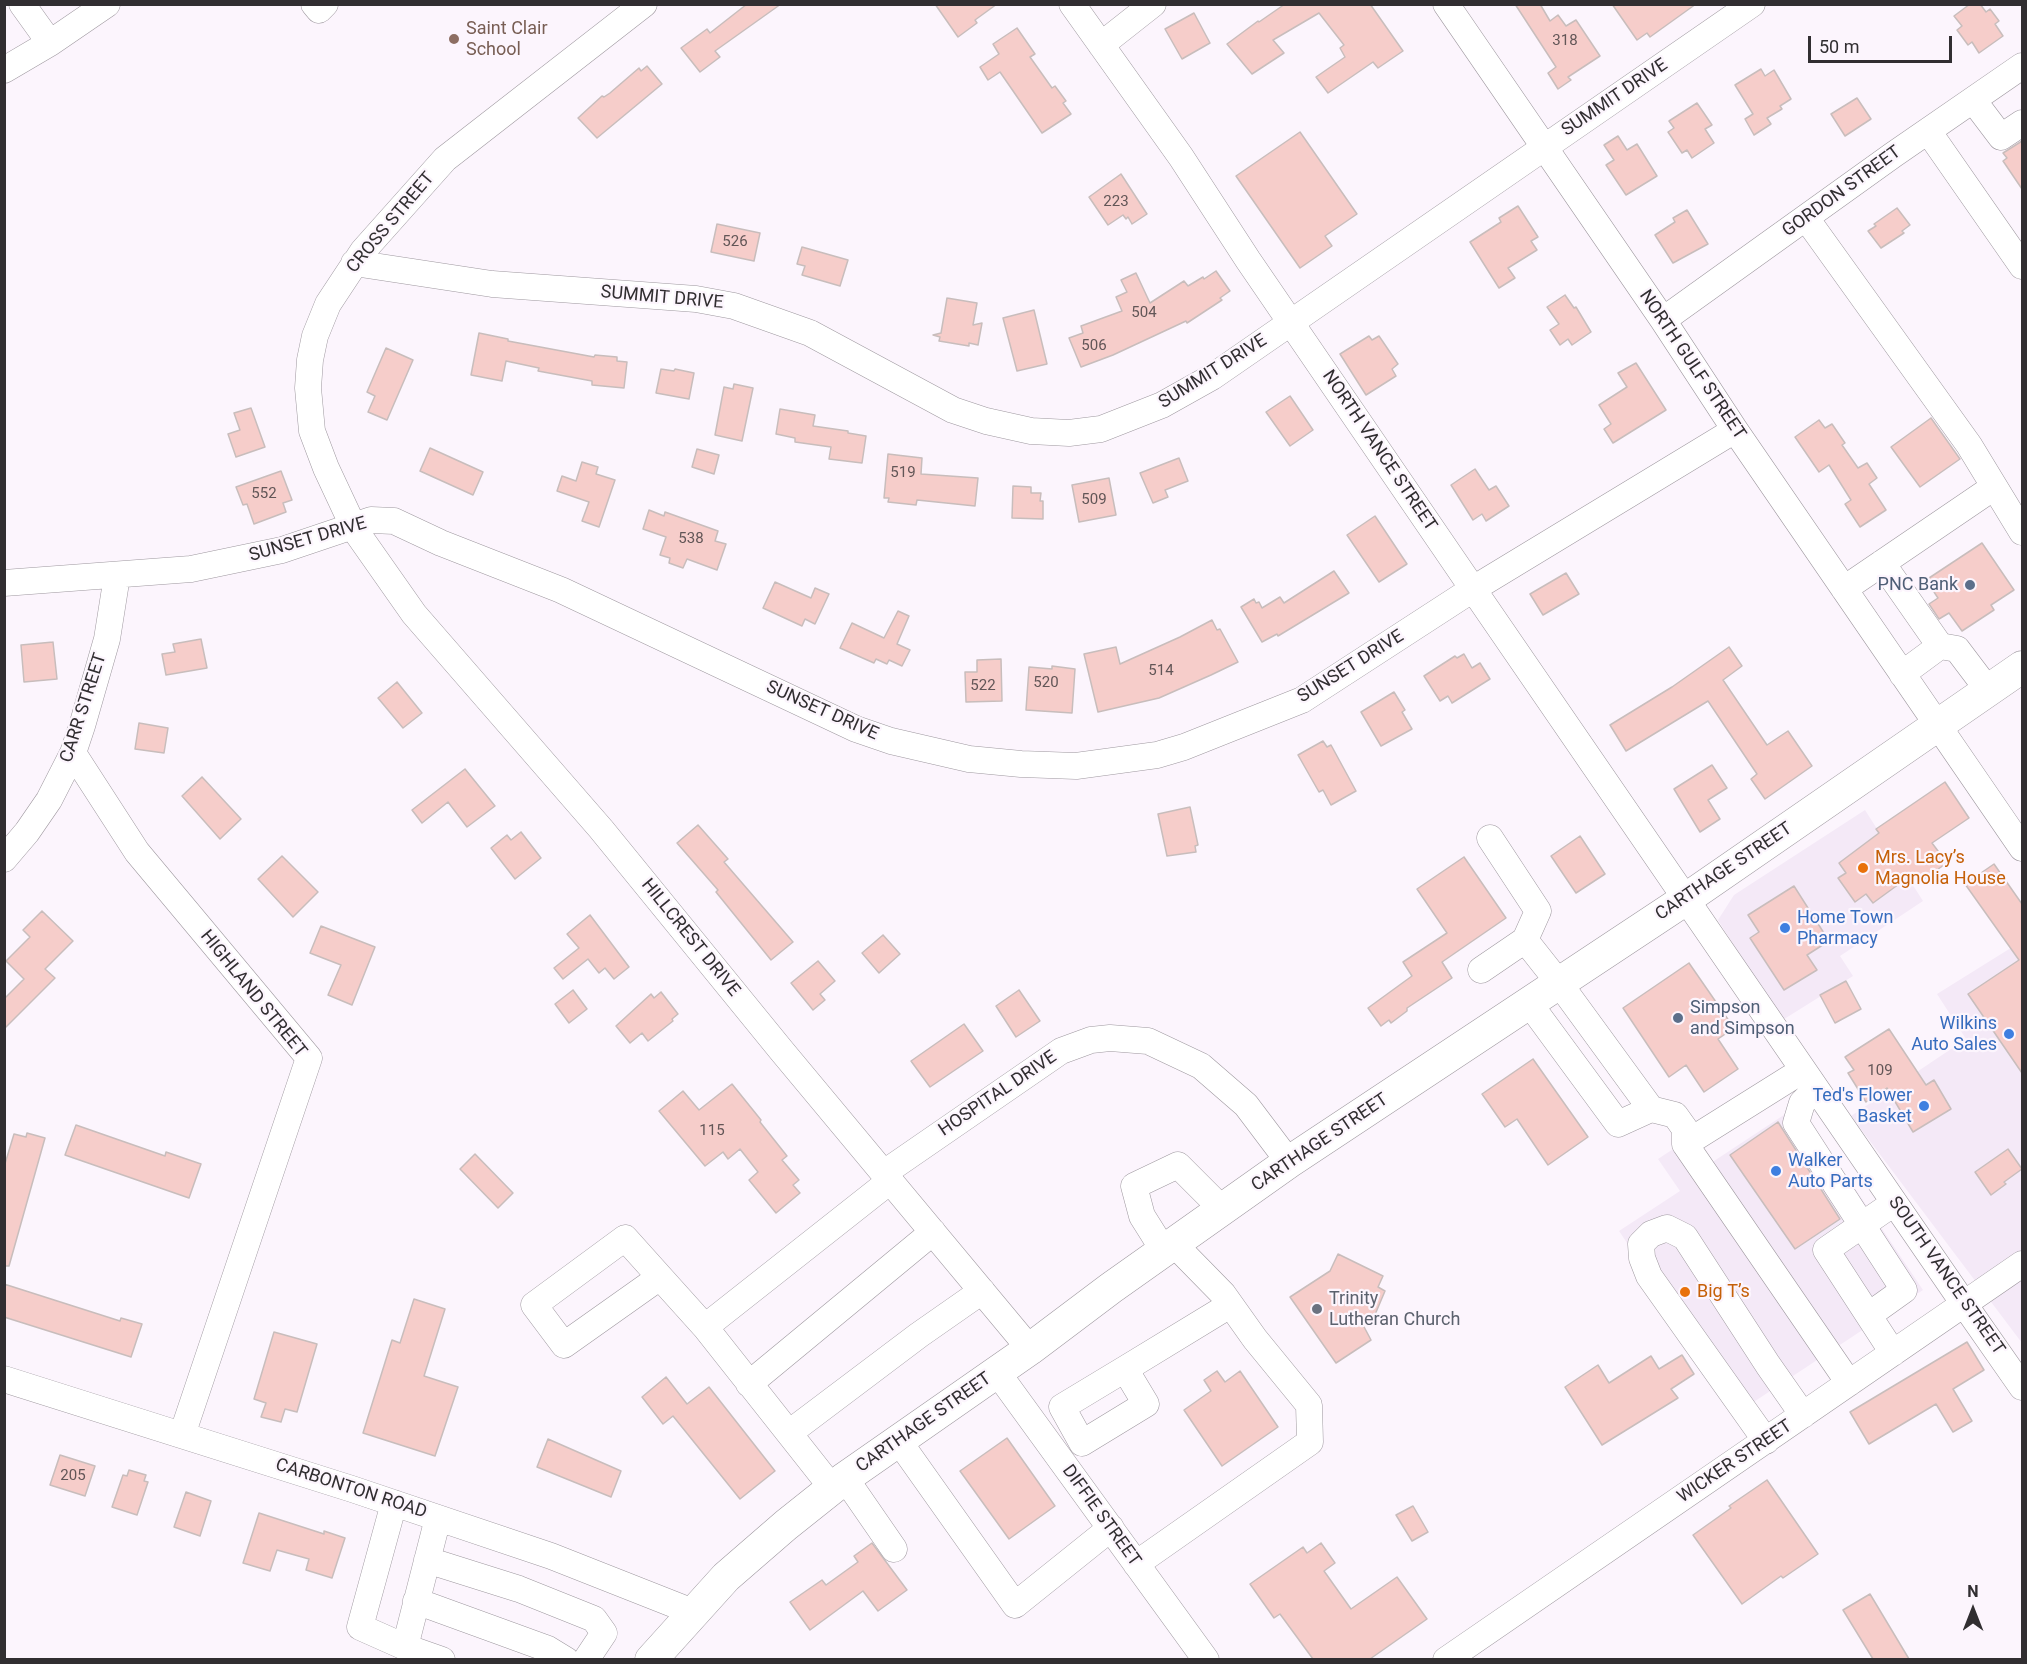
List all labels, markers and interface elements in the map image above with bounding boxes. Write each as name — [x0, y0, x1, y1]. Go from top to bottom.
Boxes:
place label: Saint Clair School — [466, 18, 548, 60]
scale bar — [1811, 24, 1955, 62]
marker: Saint Clair School — [447, 32, 461, 46]
house number: 318 — [1552, 32, 1578, 50]
text: 50 m — [1819, 36, 1859, 57]
street label: SUMMIT DRIVE — [1558, 55, 1672, 141]
street label: GORDON STREET — [1779, 142, 1905, 242]
street label: CROSS STREET — [343, 168, 439, 278]
house number: 223 — [1103, 193, 1129, 211]
house number: 526 — [722, 233, 748, 251]
street label: SUMMIT DRIVE — [600, 282, 724, 314]
street label: NORTH GULF STREET — [1634, 286, 1750, 444]
house number: 504 — [1131, 304, 1157, 322]
street label: SUMMIT DRIVE — [1155, 330, 1271, 414]
house number: 506 — [1081, 337, 1107, 355]
street label: NORTH VANCE STREET — [1317, 366, 1441, 536]
house number: 519 — [890, 464, 916, 482]
house number: 552 — [251, 485, 277, 503]
house number: 509 — [1081, 491, 1107, 509]
street label: SUNSET DRIVE — [247, 513, 369, 567]
house number: 538 — [678, 530, 704, 548]
place label: PNC Bank — [1878, 574, 1958, 596]
marker: PNC Bank — [1963, 578, 1977, 592]
street label: SUNSET DRIVE — [1294, 626, 1408, 708]
street label: CARR STREET — [56, 650, 112, 766]
house number: 514 — [1148, 662, 1174, 680]
house number: 520 — [1033, 674, 1059, 692]
street label: SUNSET DRIVE — [762, 677, 882, 745]
house number: 522 — [970, 677, 996, 695]
street label: CARTHAGE STREET — [1652, 818, 1796, 926]
place label: Mrs. Lacy’s Magnolia House — [1875, 847, 2006, 890]
marker: Mrs. Lacy’s Magnolia House — [1856, 861, 1870, 875]
street label: HILLCREST DRIVE — [636, 875, 744, 1001]
place label: Home Town Pharmacy — [1797, 907, 1894, 950]
marker: Home Town Pharmacy — [1778, 921, 1792, 935]
street label: HIGHLAND STREET — [195, 926, 311, 1062]
place label: Simpson and Simpson — [1690, 997, 1795, 1040]
marker: Simpson and Simpson — [1671, 1011, 1685, 1025]
place label: Wilkins Auto Sales — [1911, 1013, 1997, 1056]
marker: Wilkins Auto Sales — [2002, 1027, 2016, 1041]
street label: HOSPITAL DRIVE — [935, 1047, 1061, 1141]
house number: 109 — [1867, 1062, 1893, 1080]
place label: Ted's Flower Basket — [1812, 1085, 1912, 1128]
street label: CARTHAGE STREET — [1248, 1089, 1392, 1197]
marker: Ted's Flower Basket — [1917, 1099, 1931, 1113]
house number: 115 — [699, 1122, 725, 1140]
place label: Walker Auto Parts — [1788, 1150, 1873, 1192]
marker: Walker Auto Parts — [1769, 1164, 1783, 1178]
street label: SOUTH VANCE STREET — [1883, 1193, 2009, 1359]
place label: Big T’s — [1697, 1281, 1750, 1303]
marker: Big T’s — [1678, 1285, 1692, 1299]
place label: Trinity Lutheran Church — [1329, 1288, 1460, 1330]
marker: Trinity Lutheran Church — [1310, 1302, 1324, 1316]
street label: CARTHAGE STREET — [852, 1368, 996, 1478]
street label: WICKER STREET — [1674, 1416, 1796, 1508]
street label: CARBONTON ROAD — [273, 1454, 429, 1524]
street label: DIFFIE STREET — [1057, 1461, 1145, 1571]
house number: 205 — [60, 1467, 86, 1485]
north arrow — [1943, 1580, 2003, 1640]
text: N — [1967, 1582, 1979, 1601]

